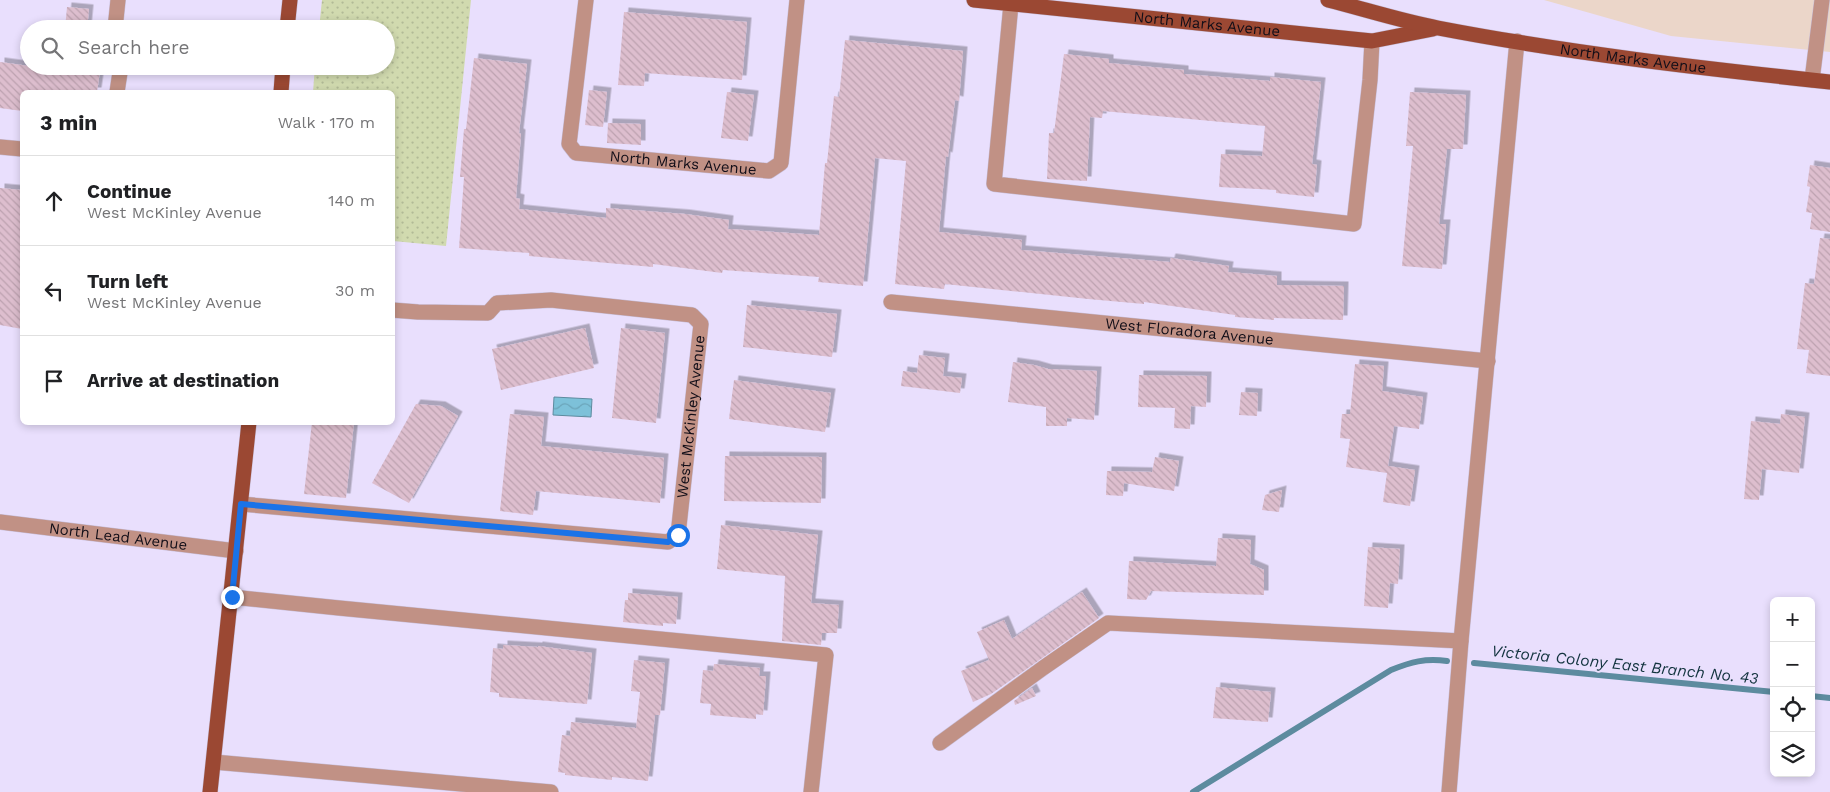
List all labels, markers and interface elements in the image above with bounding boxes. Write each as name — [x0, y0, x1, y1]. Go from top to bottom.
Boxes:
street label: North Marks Avenue — [1132, 7, 1281, 40]
search box — [20, 20, 395, 75]
icon: search — [38, 34, 66, 62]
text: Search here — [78, 36, 189, 59]
street label: North Marks Avenue — [1559, 40, 1707, 77]
text: 3 min — [40, 110, 97, 135]
text: Walk · 170 m — [278, 113, 375, 132]
street label: North Marks Avenue — [609, 147, 757, 179]
text: Continue — [87, 180, 171, 203]
icon: ahead — [40, 187, 68, 215]
text: 140 m — [328, 191, 375, 210]
text: West McKinley Avenue — [87, 203, 262, 222]
text: Turn left — [87, 270, 168, 293]
icon: left — [40, 277, 68, 305]
text: 30 m — [335, 281, 375, 300]
text: West McKinley Avenue — [87, 293, 262, 312]
street label: West Floradora Avenue — [1104, 314, 1275, 349]
street label: West McKinley Avenue — [673, 334, 709, 499]
icon: arrive — [40, 367, 68, 395]
text: Arrive at destination — [87, 369, 279, 392]
street label: North Lead Avenue — [48, 519, 188, 554]
route start — [667, 524, 690, 547]
route end — [221, 586, 244, 609]
map controls — [1770, 597, 1815, 777]
button: + — [1770, 597, 1815, 642]
water label: Victoria Colony East Branch No. 43 — [1491, 641, 1759, 688]
button: − — [1770, 642, 1815, 687]
button: locate — [1770, 687, 1815, 732]
button: layers — [1770, 732, 1815, 777]

